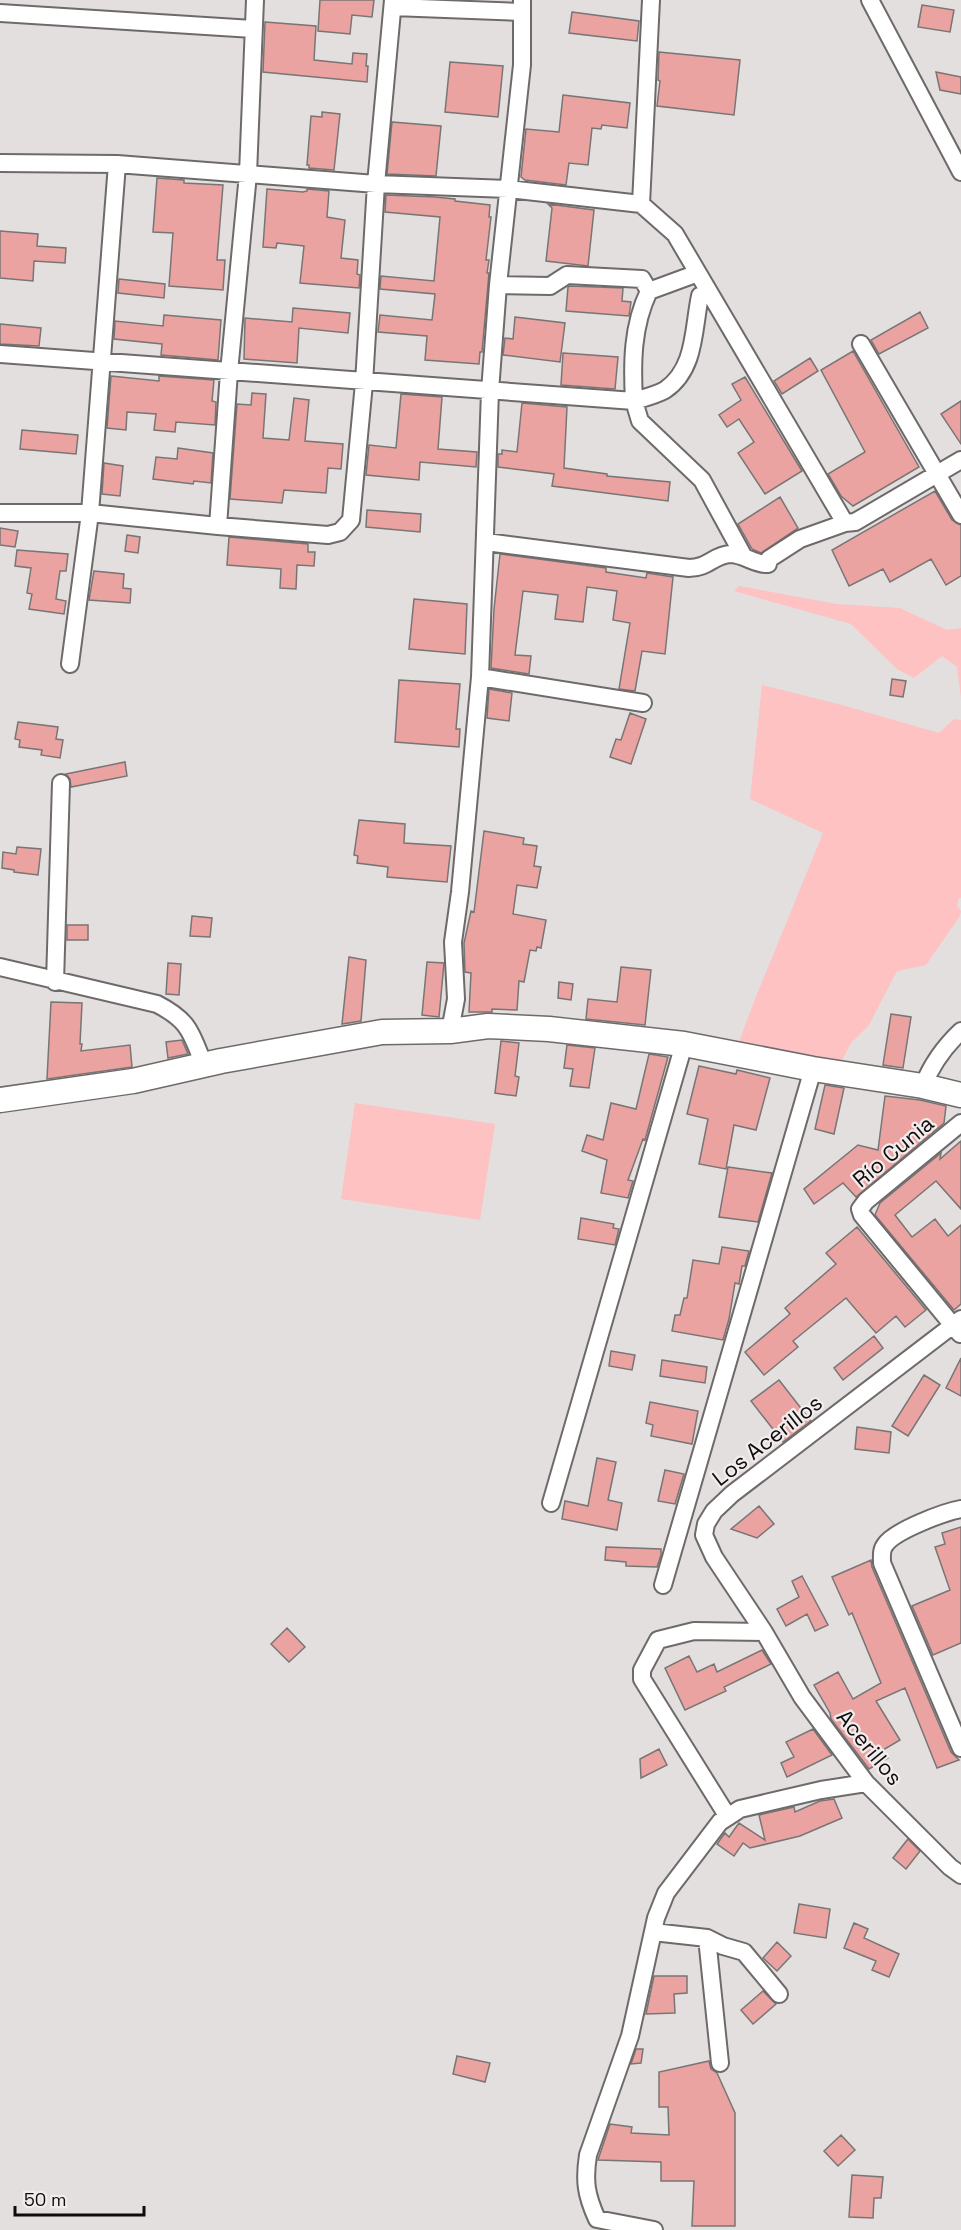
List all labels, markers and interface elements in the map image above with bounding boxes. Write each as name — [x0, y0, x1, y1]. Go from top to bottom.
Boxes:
street label: Río Cunia — [847, 1109, 940, 1193]
street label: Los Acerillos — [706, 1388, 828, 1492]
street label: Acerillos — [831, 1703, 909, 1791]
scale bar — [15, 2179, 144, 2217]
text: 50 m — [24, 2188, 66, 2211]

